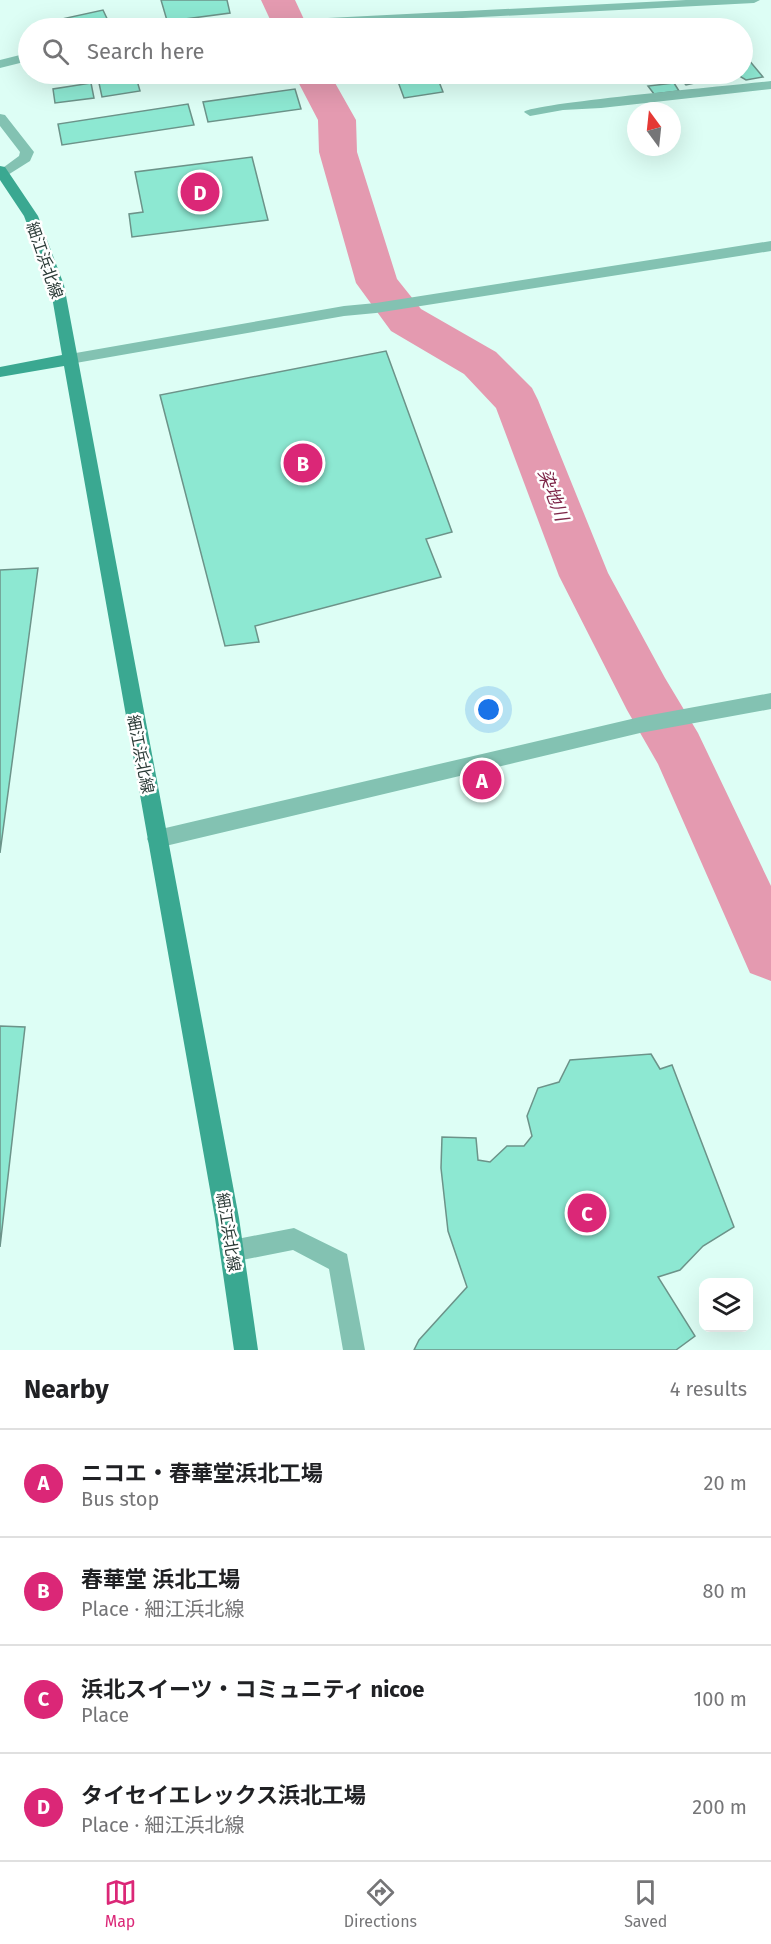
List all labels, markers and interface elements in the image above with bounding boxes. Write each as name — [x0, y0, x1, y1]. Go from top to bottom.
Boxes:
search box — [18, 18, 753, 84]
icon: search — [39, 35, 72, 68]
text: Search here — [87, 38, 205, 65]
north arrow — [627, 102, 681, 156]
pin: D — [180, 170, 220, 214]
street label: 細江浜北線 — [23, 219, 67, 301]
pin: B — [284, 440, 322, 486]
water label: 染地川 — [533, 466, 574, 526]
your location — [474, 695, 503, 724]
street label: 細江浜北線 — [124, 713, 157, 795]
pin: A — [462, 758, 502, 802]
pin: C — [568, 1190, 606, 1236]
street label: 細江浜北線 — [213, 1191, 244, 1273]
map controls — [699, 1278, 753, 1332]
button: layers — [699, 1278, 753, 1332]
text: Nearby — [24, 1374, 109, 1405]
text: 4 results — [670, 1377, 747, 1401]
text: ニコエ・春華堂浜北工場 — [81, 1460, 323, 1487]
text: A — [38, 1471, 49, 1495]
text: 20 m — [704, 1471, 747, 1495]
text: Bus stop — [81, 1487, 159, 1511]
text: 春華堂 浜北工場 — [81, 1566, 240, 1593]
text: B — [37, 1579, 50, 1603]
text: 80 m — [702, 1579, 747, 1603]
text: Place · 細江浜北線 — [81, 1597, 245, 1621]
text: 浜北スイーツ・コミュニティ nicoe — [81, 1676, 424, 1703]
text: C — [38, 1687, 49, 1711]
text: 100 m — [694, 1687, 747, 1711]
text: Place — [81, 1703, 129, 1727]
text: タイセイエレックス浜北工場 — [81, 1782, 366, 1809]
text: D — [37, 1795, 50, 1819]
text: 200 m — [692, 1795, 747, 1819]
text: Place · 細江浜北線 — [81, 1813, 245, 1837]
tab: Map — [104, 1876, 137, 1931]
tab: Directions — [344, 1876, 417, 1931]
tab: Saved — [624, 1876, 667, 1931]

